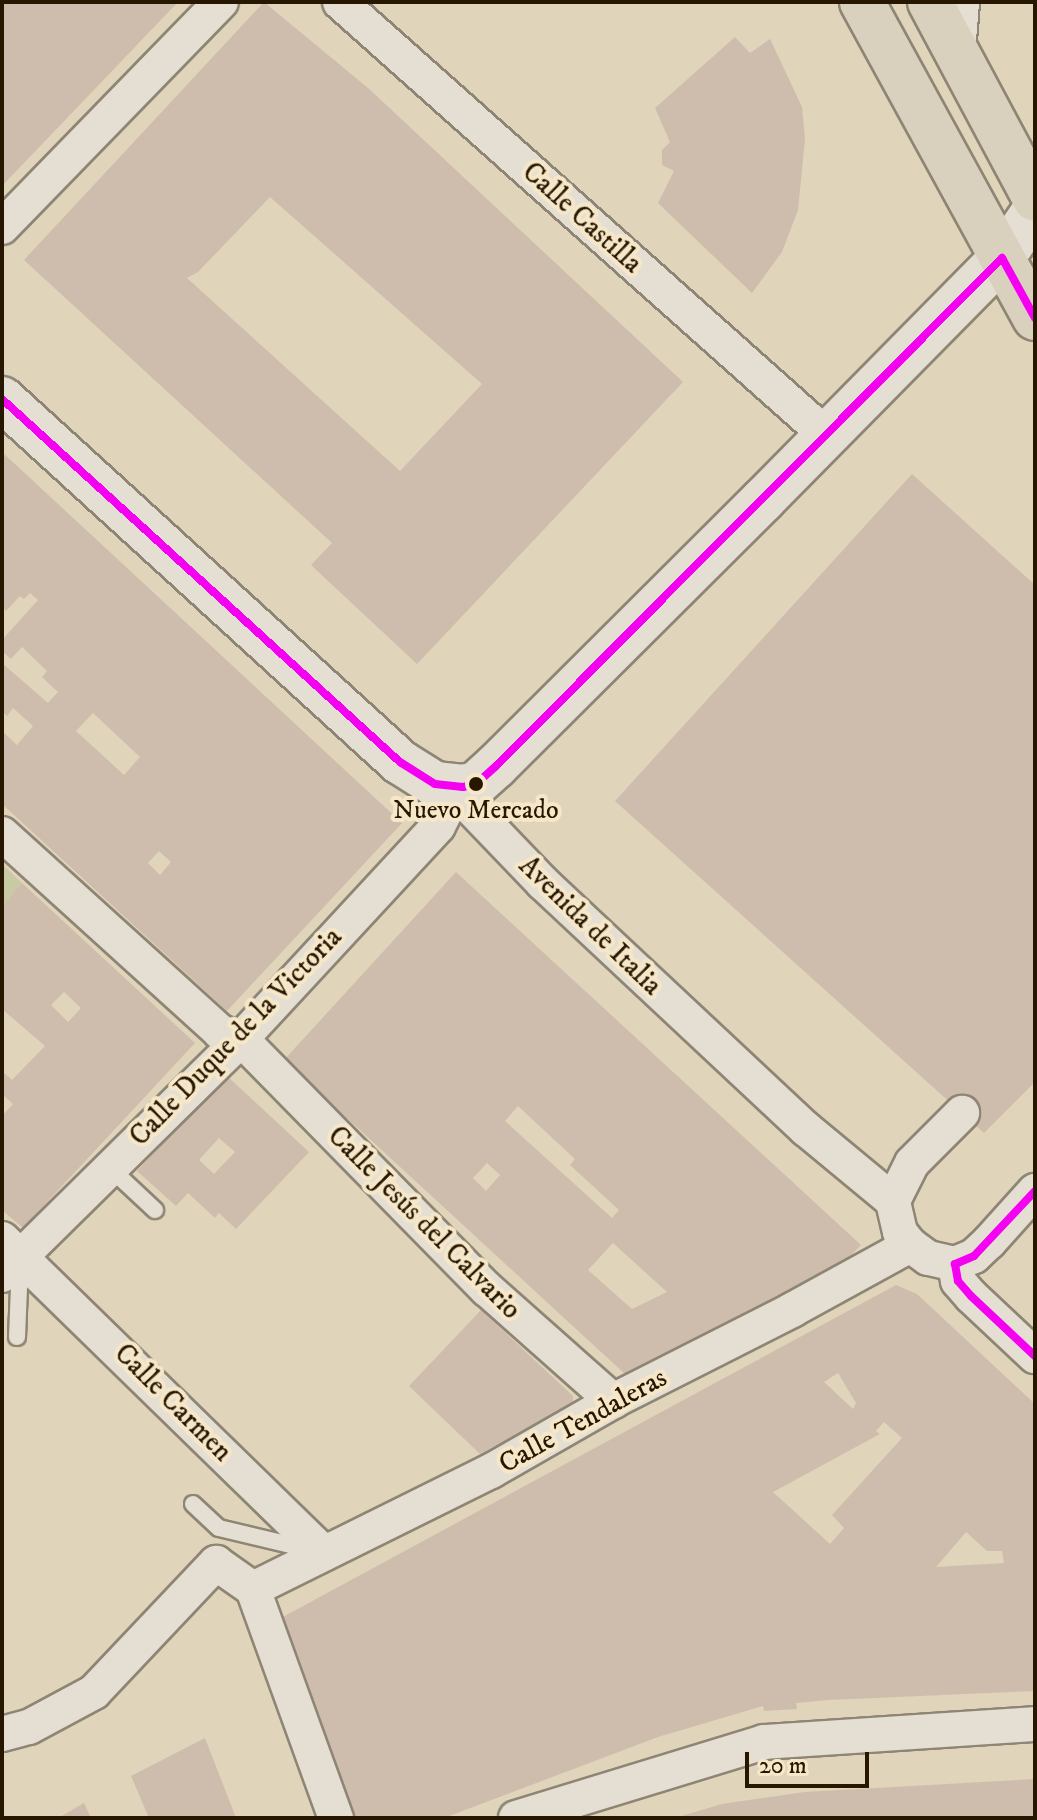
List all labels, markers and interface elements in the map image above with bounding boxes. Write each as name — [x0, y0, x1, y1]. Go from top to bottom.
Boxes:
street label: Calle Castilla — [515, 155, 649, 281]
marker: Nuevo Mercado — [468, 776, 484, 792]
place label: Nuevo Mercado — [393, 795, 559, 827]
street label: Avenida de Italia — [511, 849, 669, 1003]
street label: Calle Duque de la Victoria — [123, 921, 349, 1153]
street label: Calle Jesús del Calvario — [320, 1119, 528, 1327]
street label: Calle Carmen — [107, 1337, 239, 1469]
street label: Calle Tendaleras — [493, 1361, 673, 1481]
scale bar — [749, 1736, 873, 1786]
text: 20 m — [759, 1751, 807, 1781]

